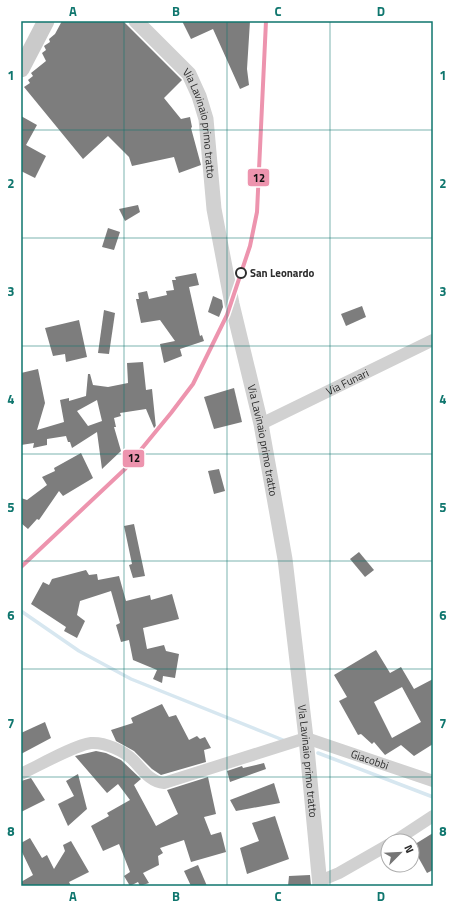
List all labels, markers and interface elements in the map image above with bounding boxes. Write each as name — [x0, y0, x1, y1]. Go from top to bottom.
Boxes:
text: A — [69, 1, 77, 21]
text: B — [172, 1, 180, 21]
text: C — [274, 1, 282, 21]
text: D — [377, 1, 385, 21]
street label: Via Lavinaio primo tratto — [179, 64, 219, 179]
text: 1 — [7, 65, 15, 85]
text: 1 — [439, 65, 447, 85]
line badge: 12 — [247, 168, 270, 187]
text: 12 — [253, 170, 265, 186]
text: 2 — [7, 173, 15, 193]
text: 2 — [439, 173, 447, 193]
place label: San Leonardo — [250, 265, 315, 281]
marker: San Leonardo — [235, 267, 247, 279]
text: 3 — [7, 281, 15, 301]
text: 3 — [439, 281, 447, 301]
street label: Via Funari — [323, 365, 371, 399]
street label: Via Lavinaio primo tratto — [244, 383, 282, 498]
text: 4 — [7, 389, 15, 409]
text: 4 — [439, 389, 447, 409]
line badge: 12 — [122, 449, 145, 468]
text: 12 — [128, 450, 140, 466]
text: 5 — [7, 497, 15, 517]
text: 5 — [439, 497, 447, 517]
text: 6 — [7, 605, 15, 625]
text: 6 — [439, 605, 447, 625]
street label: Via Lavinaio primo tratto — [294, 704, 321, 818]
text: 7 — [7, 713, 15, 733]
text: 7 — [439, 713, 447, 733]
street label: Giacobbi — [349, 746, 391, 773]
text: 8 — [7, 821, 15, 841]
text: 8 — [439, 821, 447, 841]
north arrow — [380, 833, 420, 873]
text: N — [400, 842, 418, 856]
text: A — [69, 886, 77, 906]
text: B — [172, 886, 180, 906]
text: C — [274, 886, 282, 906]
text: D — [377, 886, 385, 906]

